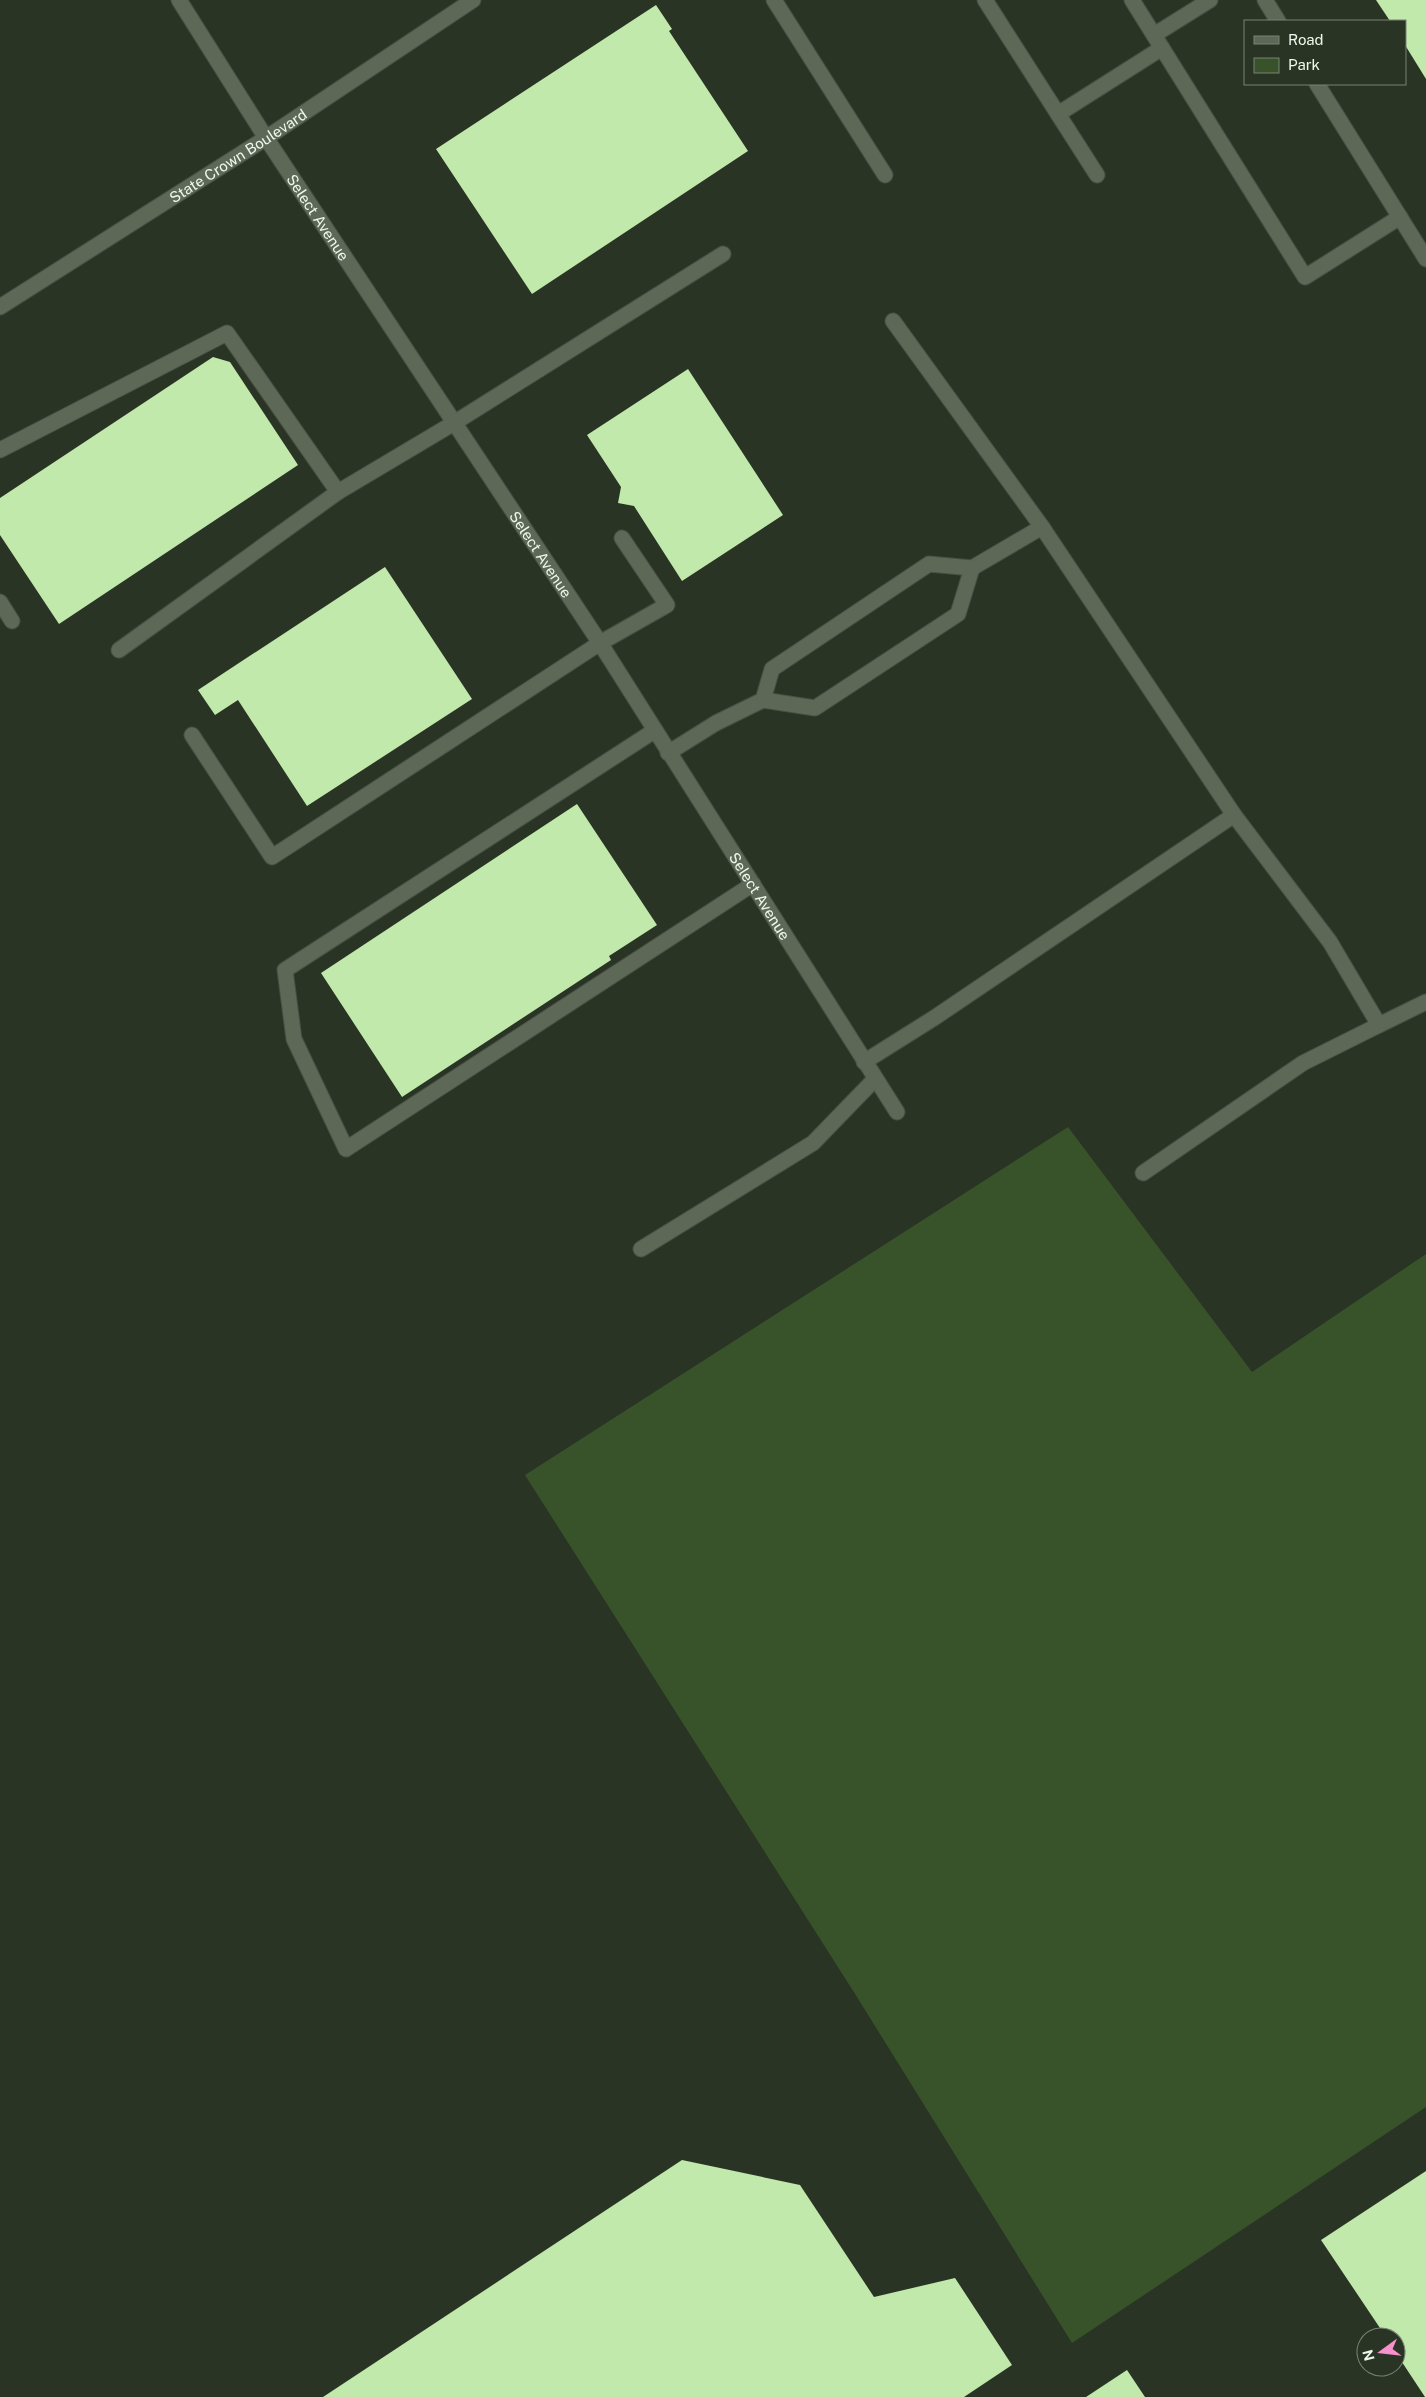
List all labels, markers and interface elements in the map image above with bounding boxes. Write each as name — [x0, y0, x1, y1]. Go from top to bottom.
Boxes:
legend — [1244, 20, 1406, 85]
text: Road — [1288, 31, 1324, 48]
text: Park — [1288, 56, 1320, 73]
street label: State Crown Boulevard — [166, 105, 310, 206]
street label: Select Avenue — [284, 171, 353, 264]
street label: Select Avenue — [506, 508, 576, 601]
street label: Select Avenue — [726, 849, 794, 943]
north arrow — [1356, 2327, 1406, 2377]
text: N — [1359, 2348, 1378, 2363]

